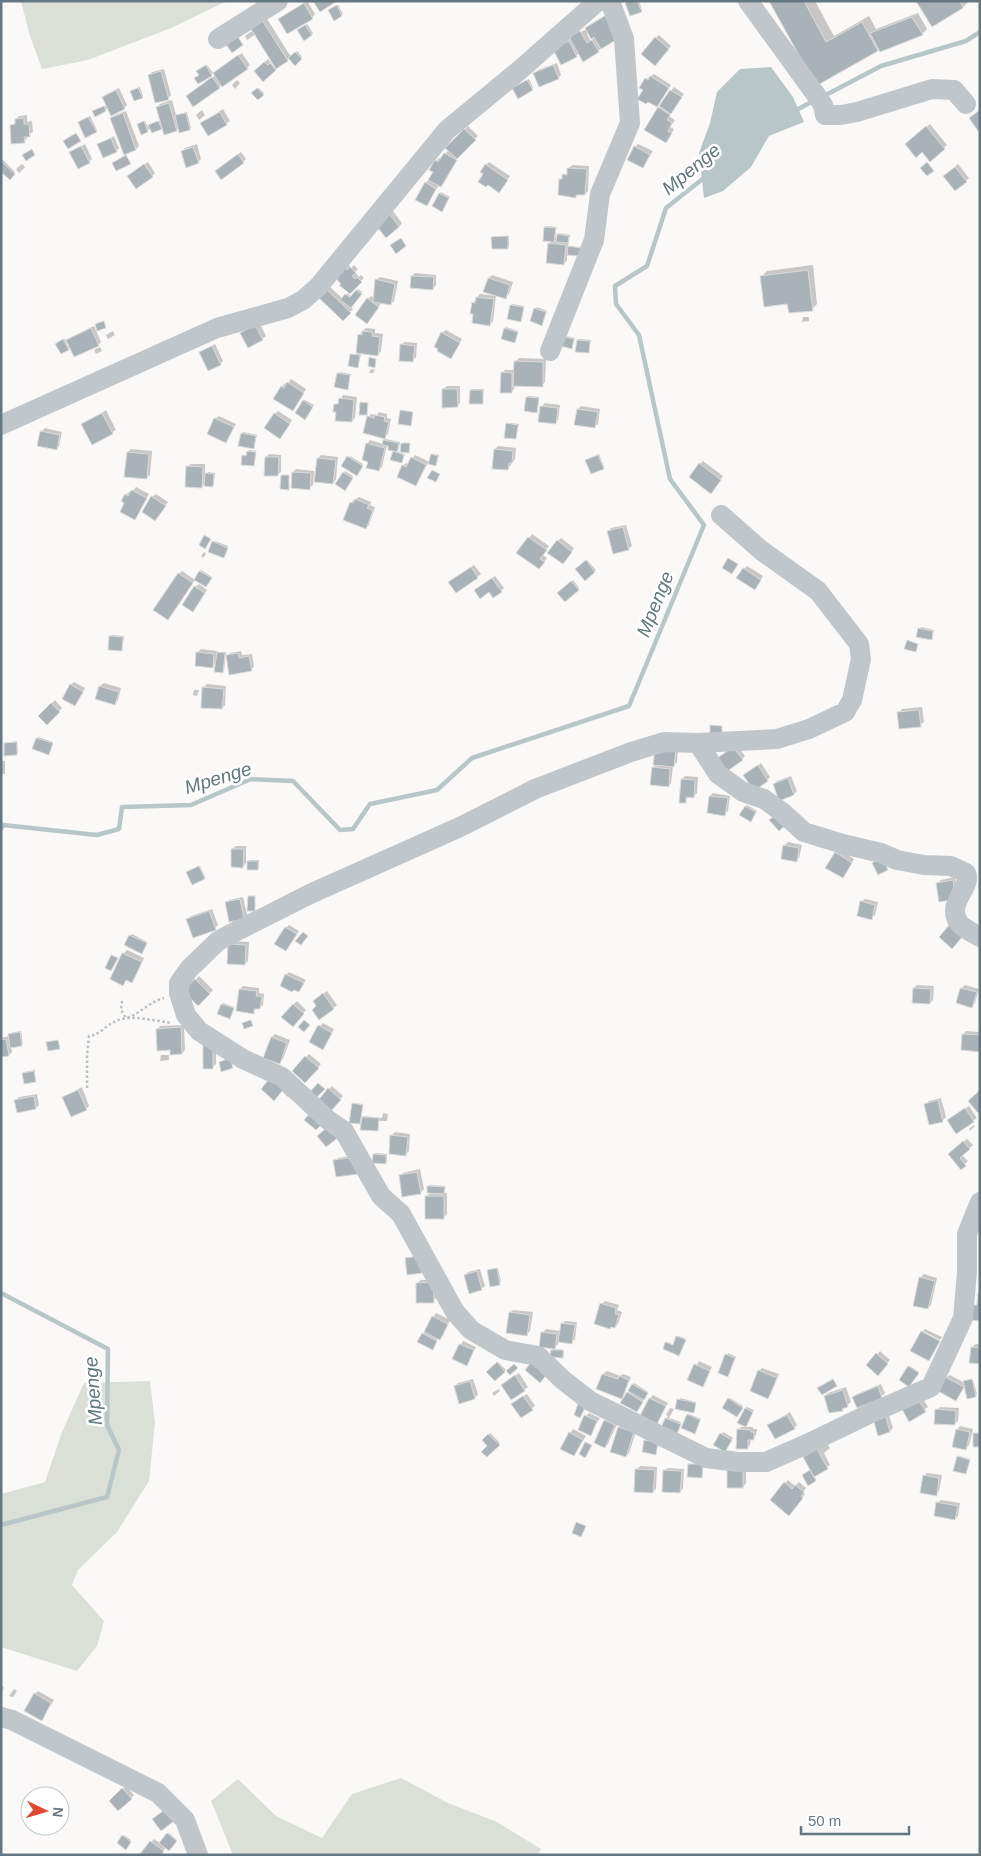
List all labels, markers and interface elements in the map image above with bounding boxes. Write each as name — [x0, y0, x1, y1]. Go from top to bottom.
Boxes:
water label: Mpenge — [658, 139, 724, 199]
water label: Mpenge — [632, 568, 678, 640]
water label: Mpenge — [182, 758, 254, 798]
water label: Mpenge — [80, 1356, 106, 1426]
north arrow — [20, 1786, 70, 1836]
scale bar — [801, 1804, 908, 1836]
text: N — [50, 1806, 66, 1818]
text: 50 m — [808, 1812, 841, 1829]

